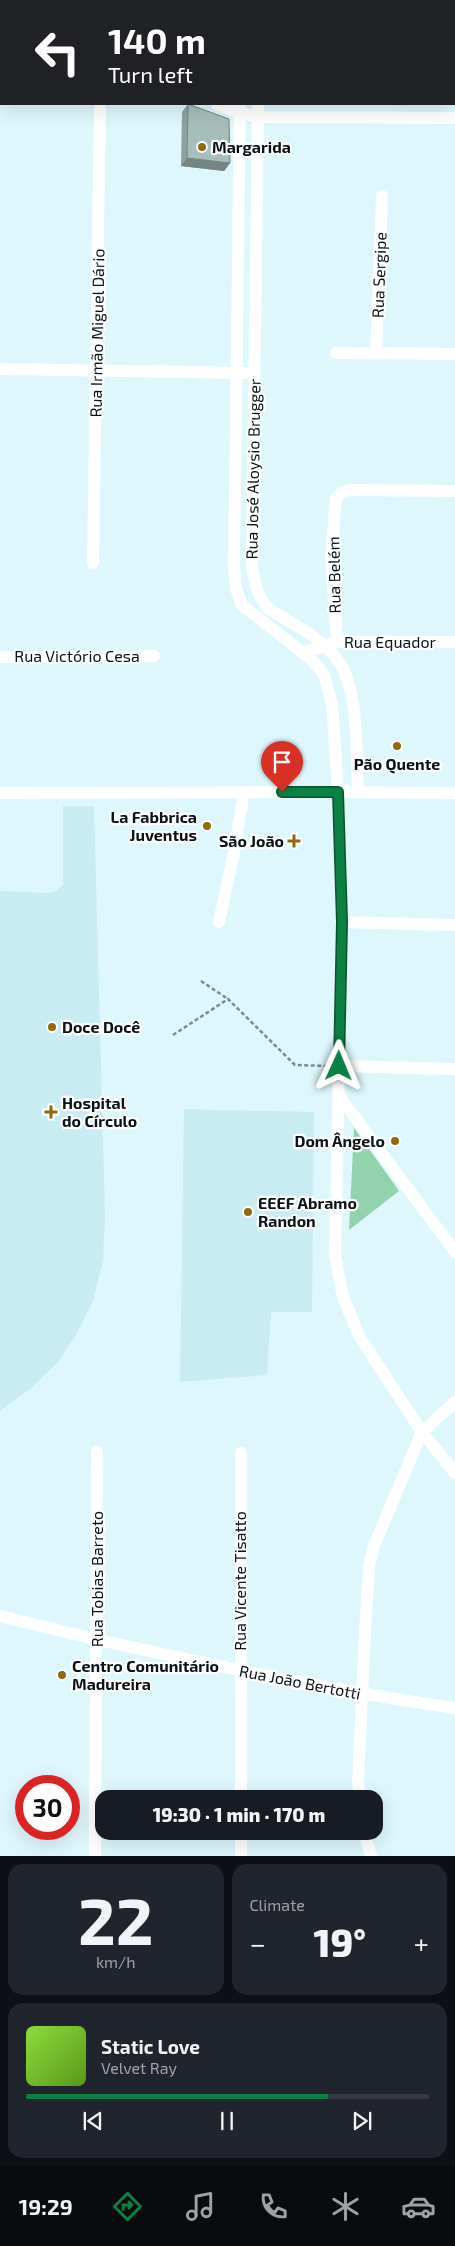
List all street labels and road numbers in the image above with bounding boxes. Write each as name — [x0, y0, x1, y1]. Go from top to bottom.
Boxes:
street label: Rua Sergipe — [368, 232, 389, 318]
street label: Rua Irmão Miguel Dário — [86, 248, 107, 418]
street label: Rua José Aloysio Brugger — [241, 378, 264, 559]
street label: Rua Belém — [323, 536, 344, 614]
street label: Rua Equador — [344, 632, 437, 651]
street label: Rua Victório Cesa — [14, 646, 140, 665]
street label: Rua Tobias Barreto — [87, 1511, 106, 1647]
street label: Rua Vicente Tisatto — [230, 1511, 249, 1651]
street label: Rua João Bertotti — [238, 1660, 362, 1703]

